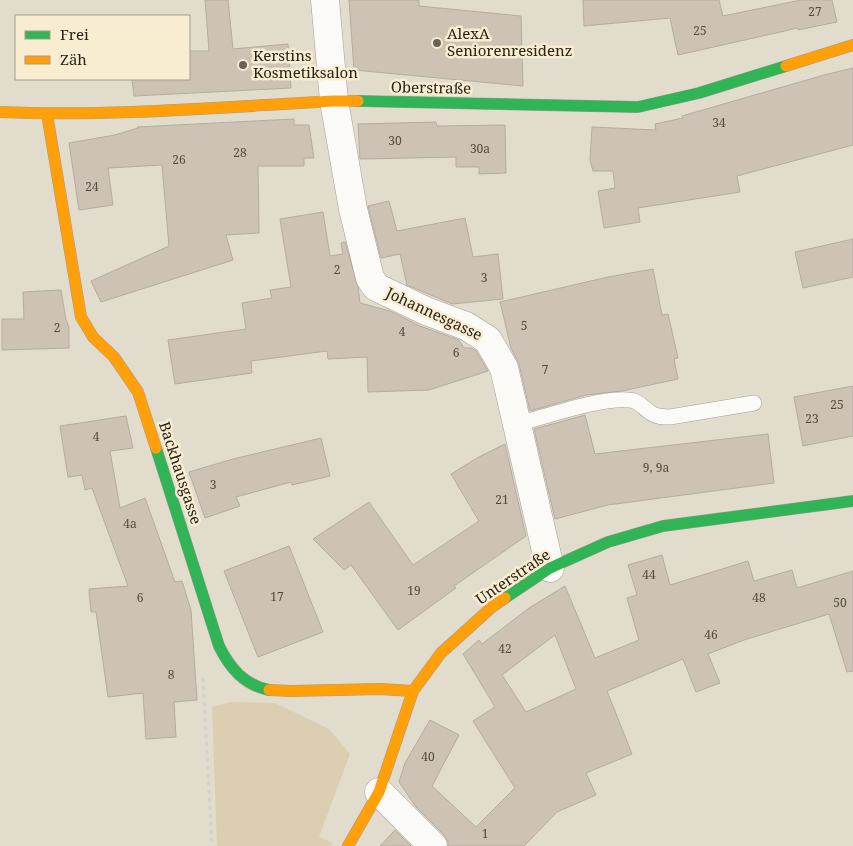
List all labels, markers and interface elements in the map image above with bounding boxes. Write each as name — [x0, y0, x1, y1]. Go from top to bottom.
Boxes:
house number: 27 — [808, 3, 822, 20]
legend — [15, 15, 190, 80]
house number: 25 — [693, 22, 707, 39]
place label: AlexA Seniorenresidenz — [447, 23, 572, 60]
text: Frei — [60, 24, 89, 44]
marker: AlexA Seniorenresidenz — [431, 37, 443, 49]
place label: Kerstins Kosmetiksalon — [253, 45, 358, 82]
text: Zäh — [60, 49, 87, 69]
marker: Kerstins Kosmetiksalon — [237, 59, 249, 71]
street label: Oberstraße — [391, 76, 471, 98]
house number: 34 — [712, 114, 726, 131]
house number: 30 — [388, 132, 402, 149]
house number: 30a — [470, 140, 490, 157]
house number: 28 — [233, 144, 247, 161]
house number: 26 — [172, 151, 186, 168]
house number: 24 — [85, 178, 99, 195]
house number: 2 — [334, 261, 340, 278]
house number: 3 — [481, 269, 488, 286]
street label: Johannesgasse — [382, 282, 486, 344]
house number: 5 — [521, 317, 527, 334]
house number: 2 — [54, 319, 60, 336]
house number: 4 — [399, 323, 406, 340]
house number: 6 — [453, 344, 460, 361]
house number: 7 — [542, 361, 549, 378]
house number: 25 — [830, 396, 844, 413]
house number: 23 — [805, 410, 819, 427]
street label: Backhausgasse — [155, 419, 207, 527]
house number: 4 — [93, 428, 100, 445]
house number: 9, 9a — [643, 459, 669, 476]
house number: 3 — [210, 476, 217, 493]
house number: 21 — [495, 491, 509, 508]
house number: 4a — [123, 515, 137, 532]
street label: Unterstraße — [471, 544, 554, 608]
house number: 44 — [642, 566, 656, 583]
house number: 19 — [407, 582, 421, 599]
house number: 17 — [270, 588, 284, 605]
house number: 6 — [137, 589, 144, 606]
house number: 48 — [752, 589, 766, 606]
house number: 50 — [833, 594, 847, 611]
house number: 46 — [704, 626, 718, 643]
house number: 42 — [498, 640, 512, 657]
house number: 8 — [168, 666, 175, 683]
house number: 40 — [421, 748, 435, 765]
house number: 1 — [482, 825, 488, 842]

